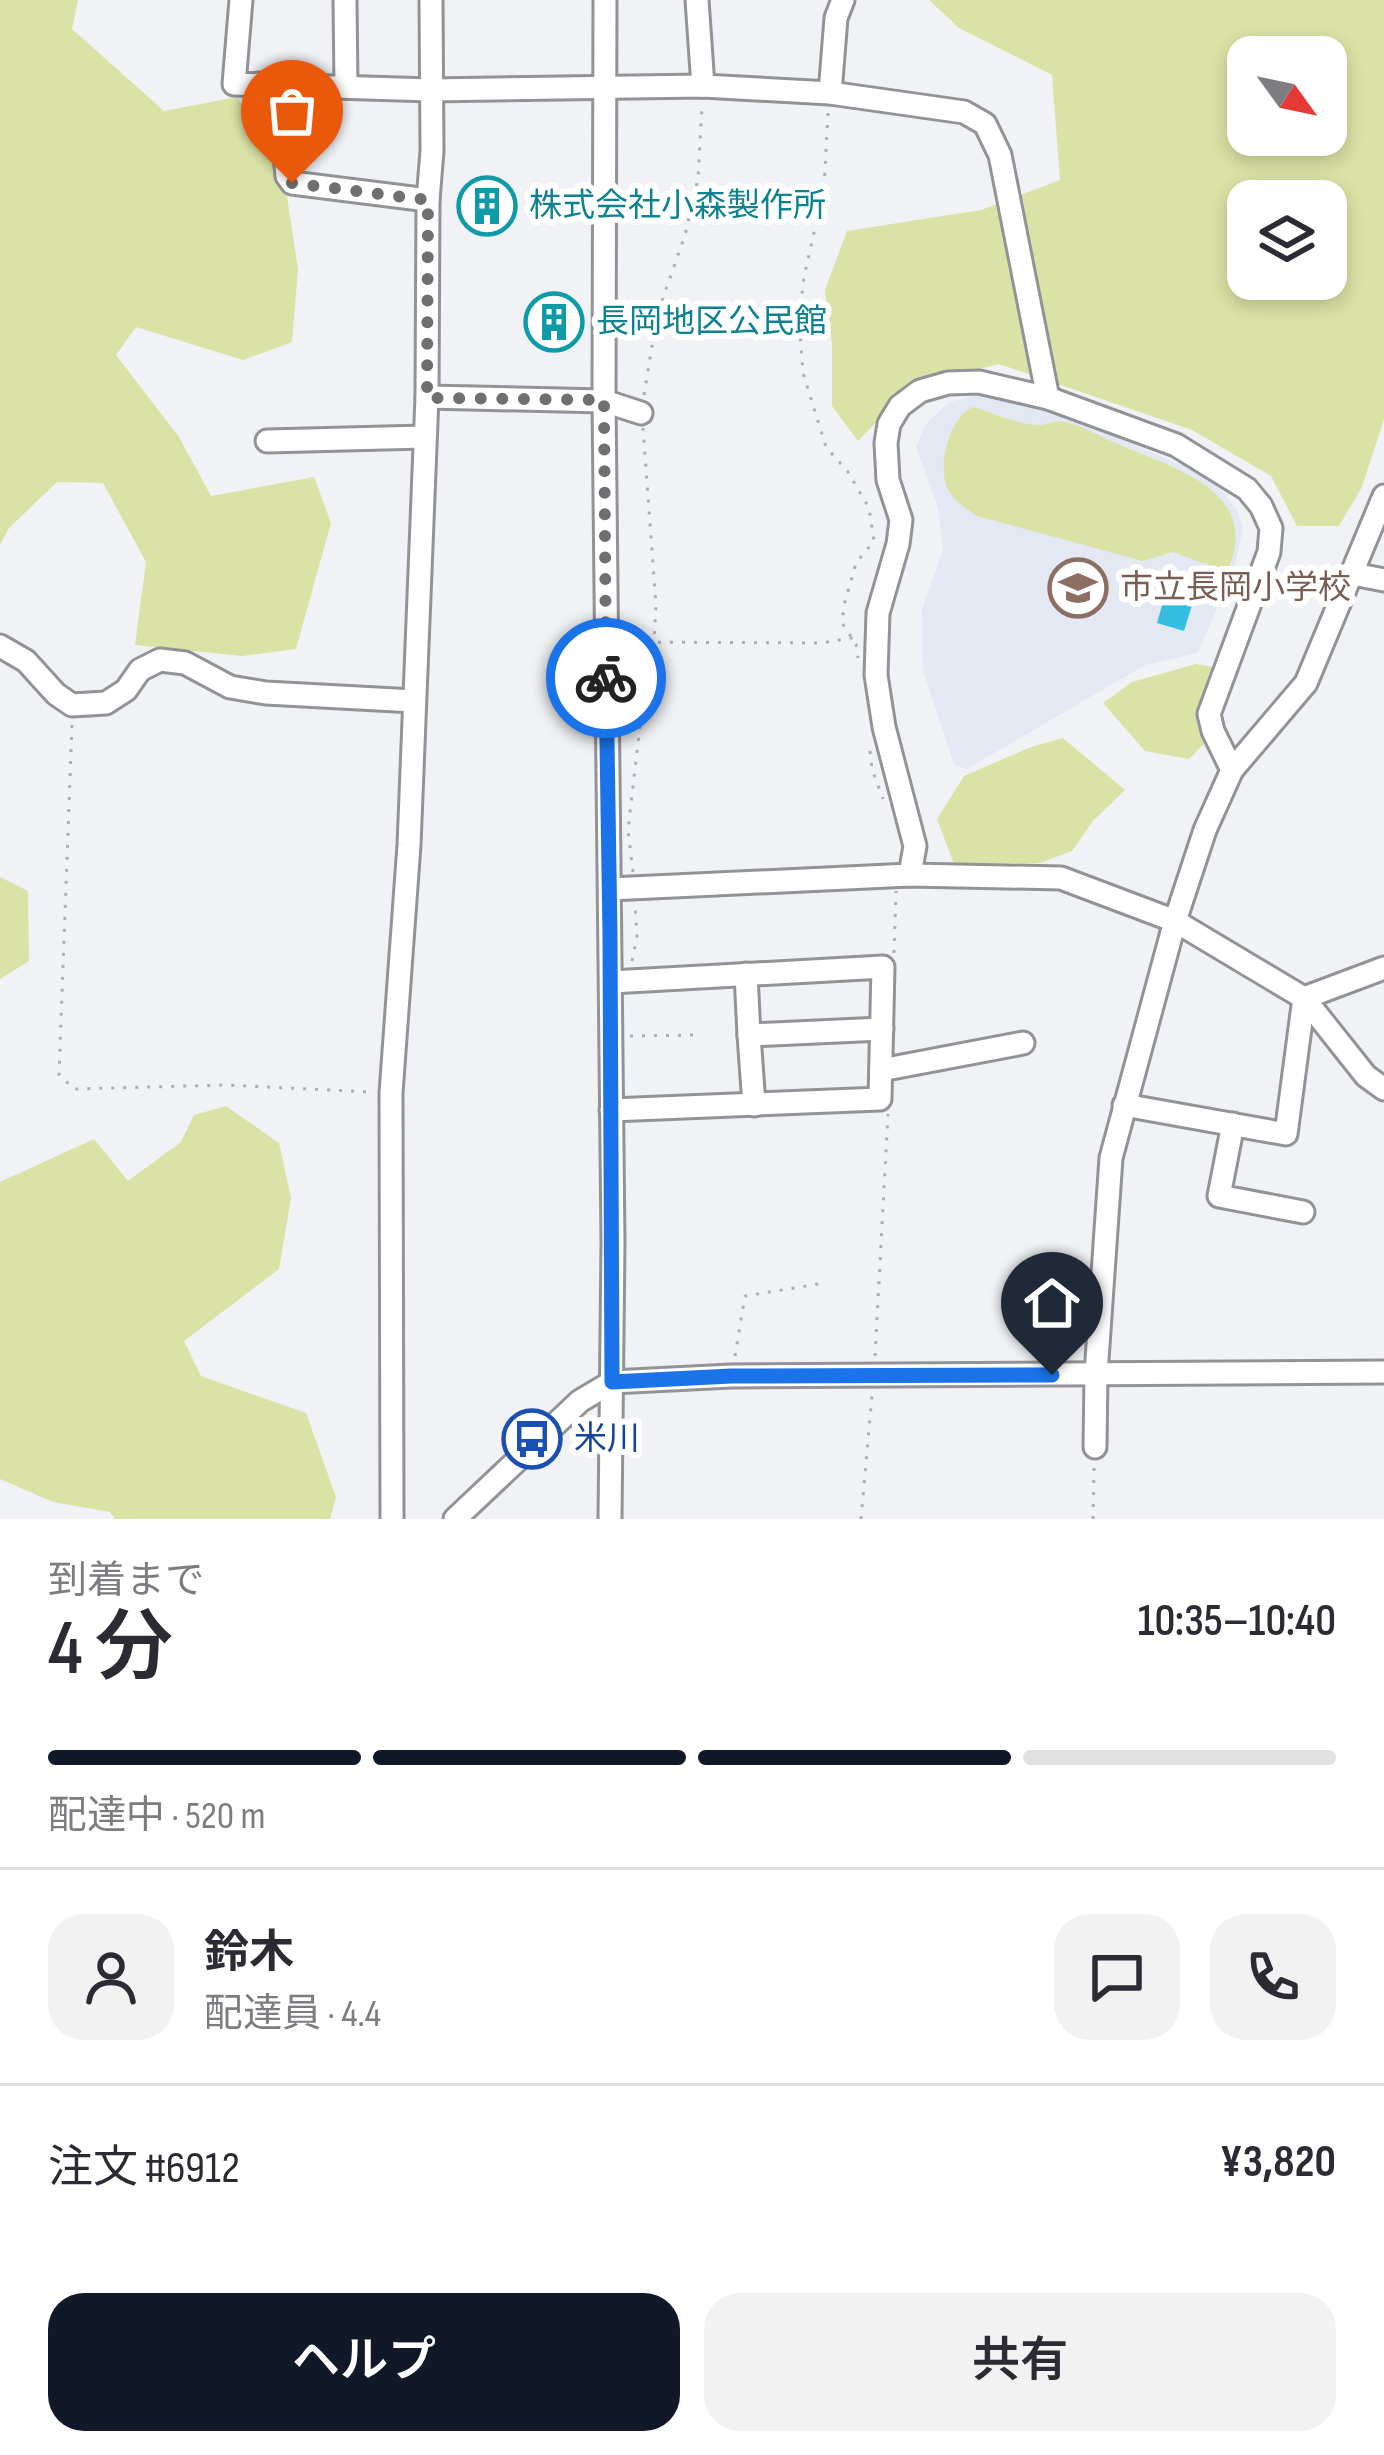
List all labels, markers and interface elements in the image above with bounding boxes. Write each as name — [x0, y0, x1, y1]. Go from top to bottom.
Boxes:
north arrow — [1227, 36, 1347, 156]
map controls — [1227, 36, 1347, 300]
pin — [241, 60, 343, 183]
icon: bag — [259, 78, 325, 144]
building icon: 株式会社小森製作所 — [456, 175, 518, 237]
button: layers — [1227, 180, 1347, 300]
place label: 株式会社小森製作所 — [529, 186, 826, 226]
building icon: 長岡地区公民館 — [523, 291, 585, 353]
place label: 長岡地区公民館 — [596, 302, 827, 342]
school or university icon: 市立長岡小学校 — [1047, 557, 1109, 619]
place label: 市立長岡小学校 — [1120, 568, 1351, 608]
courier — [546, 618, 666, 738]
icon: bike — [573, 645, 639, 711]
pin — [1001, 1252, 1103, 1375]
icon: home — [1019, 1270, 1085, 1336]
bus stop icon: 米川 — [501, 1408, 563, 1470]
place label: 米川 — [574, 1419, 640, 1459]
text: 到着まで — [48, 1558, 204, 1605]
text: 10:35–10:40 — [1138, 1594, 1336, 1649]
text: 4 分 — [48, 1603, 173, 1696]
text: 配達中 · 520 m — [48, 1793, 266, 1840]
button: person — [48, 1914, 174, 2040]
button: chat — [1054, 1914, 1180, 2040]
button: phone — [1210, 1914, 1336, 2040]
text: 鈴木 — [204, 1926, 294, 1981]
text: 配達員 · 4.4 — [204, 1991, 381, 2038]
text: ¥3,820 — [1220, 2135, 1336, 2190]
text: 注文 #6912 — [48, 2141, 240, 2196]
button: ヘルプ — [48, 2293, 680, 2431]
button: 共有 — [704, 2293, 1336, 2431]

